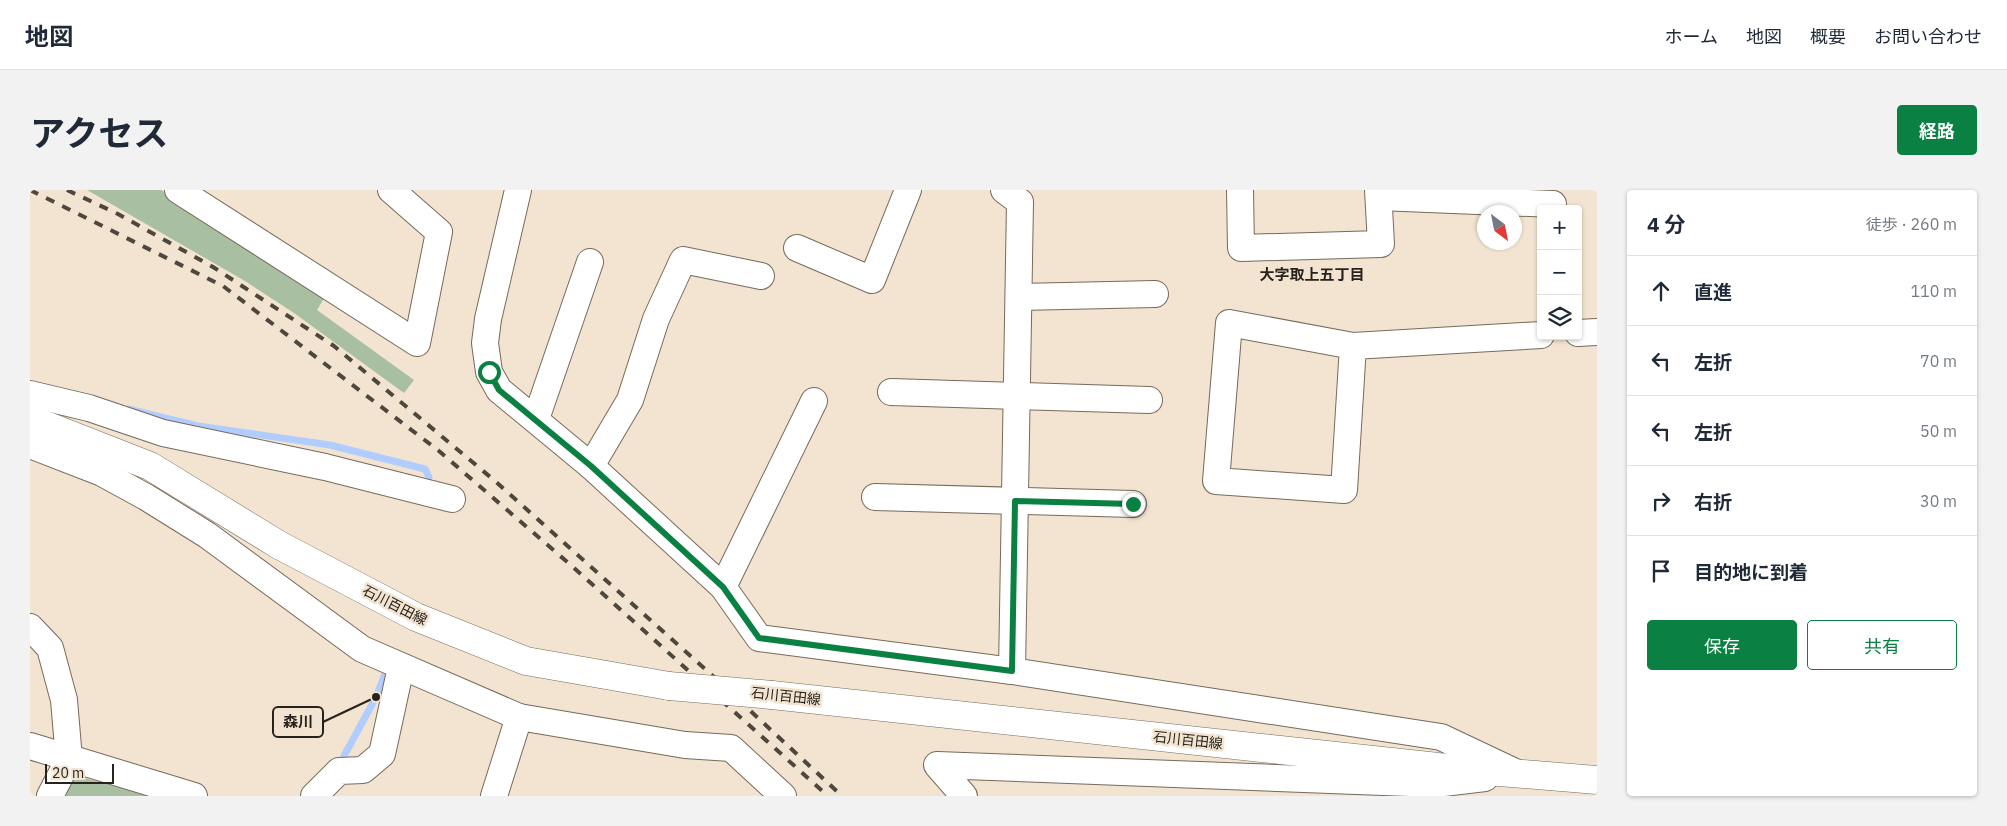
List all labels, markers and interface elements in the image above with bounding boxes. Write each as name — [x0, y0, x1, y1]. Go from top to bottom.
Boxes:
text: 地図 — [25, 20, 73, 52]
text: ホーム — [1665, 25, 1718, 48]
text: 地図 — [1746, 25, 1782, 48]
text: 概要 — [1810, 25, 1846, 48]
text: お問い合わせ — [1874, 25, 1982, 48]
button: 経路 — [1897, 105, 1977, 155]
text: アクセス — [30, 110, 168, 156]
north arrow — [1477, 205, 1522, 250]
map controls — [1537, 205, 1582, 340]
button: + — [1537, 205, 1582, 250]
text: 4 分 — [1647, 210, 1686, 238]
text: 徒歩 · 260 m — [1866, 214, 1957, 234]
button: − — [1537, 250, 1582, 295]
district label: 大字取上五丁目 — [1259, 265, 1365, 284]
icon: ahead — [1647, 277, 1675, 305]
text: 直進 — [1694, 280, 1732, 304]
text: 110 m — [1910, 281, 1957, 301]
button: layers — [1537, 295, 1582, 340]
icon: left — [1647, 347, 1675, 375]
text: 左折 — [1694, 350, 1732, 374]
text: 70 m — [1920, 351, 1957, 371]
route start — [478, 361, 501, 384]
icon: left — [1647, 417, 1675, 445]
text: 左折 — [1694, 420, 1732, 444]
text: 50 m — [1920, 421, 1957, 441]
icon: right — [1647, 487, 1675, 515]
text: 右折 — [1694, 490, 1732, 514]
text: 30 m — [1920, 491, 1957, 511]
route end — [1122, 493, 1145, 516]
icon: arrive — [1647, 557, 1675, 585]
text: 目的地に到着 — [1694, 560, 1808, 584]
street label: 石川百田線 — [360, 581, 430, 629]
button: 保存 — [1647, 620, 1797, 670]
button: 共有 — [1807, 620, 1957, 670]
street label: 石川百田線 — [750, 683, 822, 709]
callout: 森川 — [273, 707, 323, 737]
text: 森川 — [283, 712, 313, 731]
street label: 石川百田線 — [1152, 727, 1224, 753]
scale bar — [45, 761, 114, 784]
text: 20 m — [52, 764, 84, 782]

